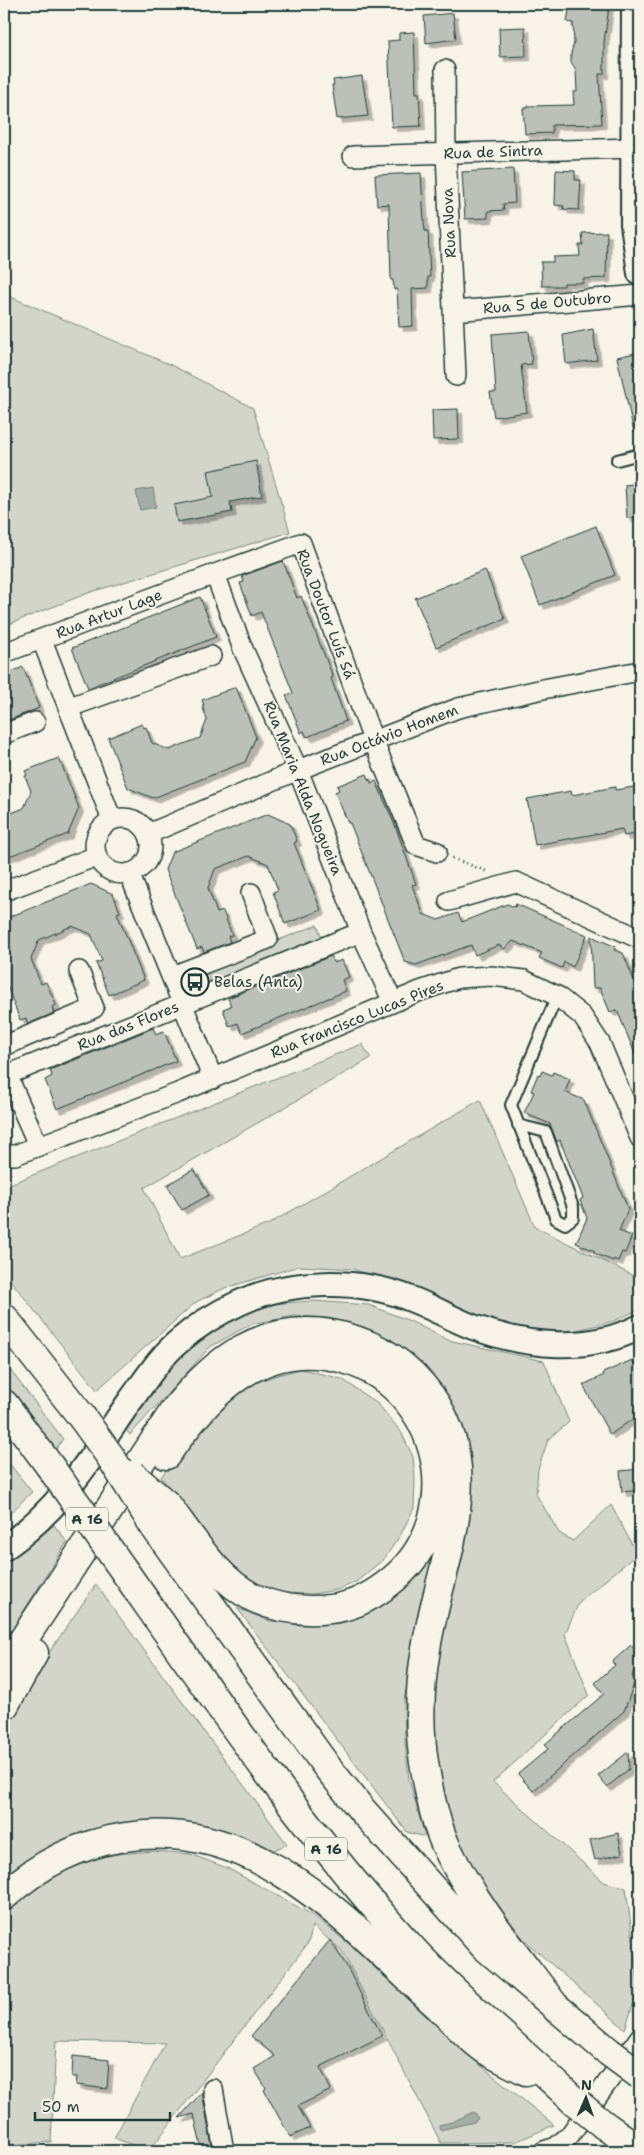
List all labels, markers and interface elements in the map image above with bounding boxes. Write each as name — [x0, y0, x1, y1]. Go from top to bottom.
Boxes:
street label: Rua de Sintra — [443, 140, 544, 164]
street label: Rua Nova — [437, 187, 461, 259]
street label: Rua 5 de Outubro — [482, 287, 612, 319]
street label: Rua Doutor Luís Sá — [292, 546, 360, 683]
street label: Rua Artur Lage — [53, 585, 165, 643]
street label: Rua Maria Alda Nogueira — [259, 698, 347, 879]
street label: Rua Octávio Homem — [317, 699, 461, 771]
bus stop icon: Belas (Anta) — [180, 967, 210, 997]
place label: Belas (Anta) — [214, 972, 303, 992]
street label: Rua Francisco Lucas Pires — [268, 975, 446, 1063]
street label: Rua das Flores — [74, 997, 182, 1055]
road number: A 16 — [66, 1508, 108, 1530]
road number: A 16 — [305, 1838, 347, 1860]
north arrow — [562, 2072, 612, 2122]
text: N — [581, 2076, 592, 2094]
scale bar — [35, 2090, 170, 2122]
text: 50 m — [42, 2097, 80, 2117]

